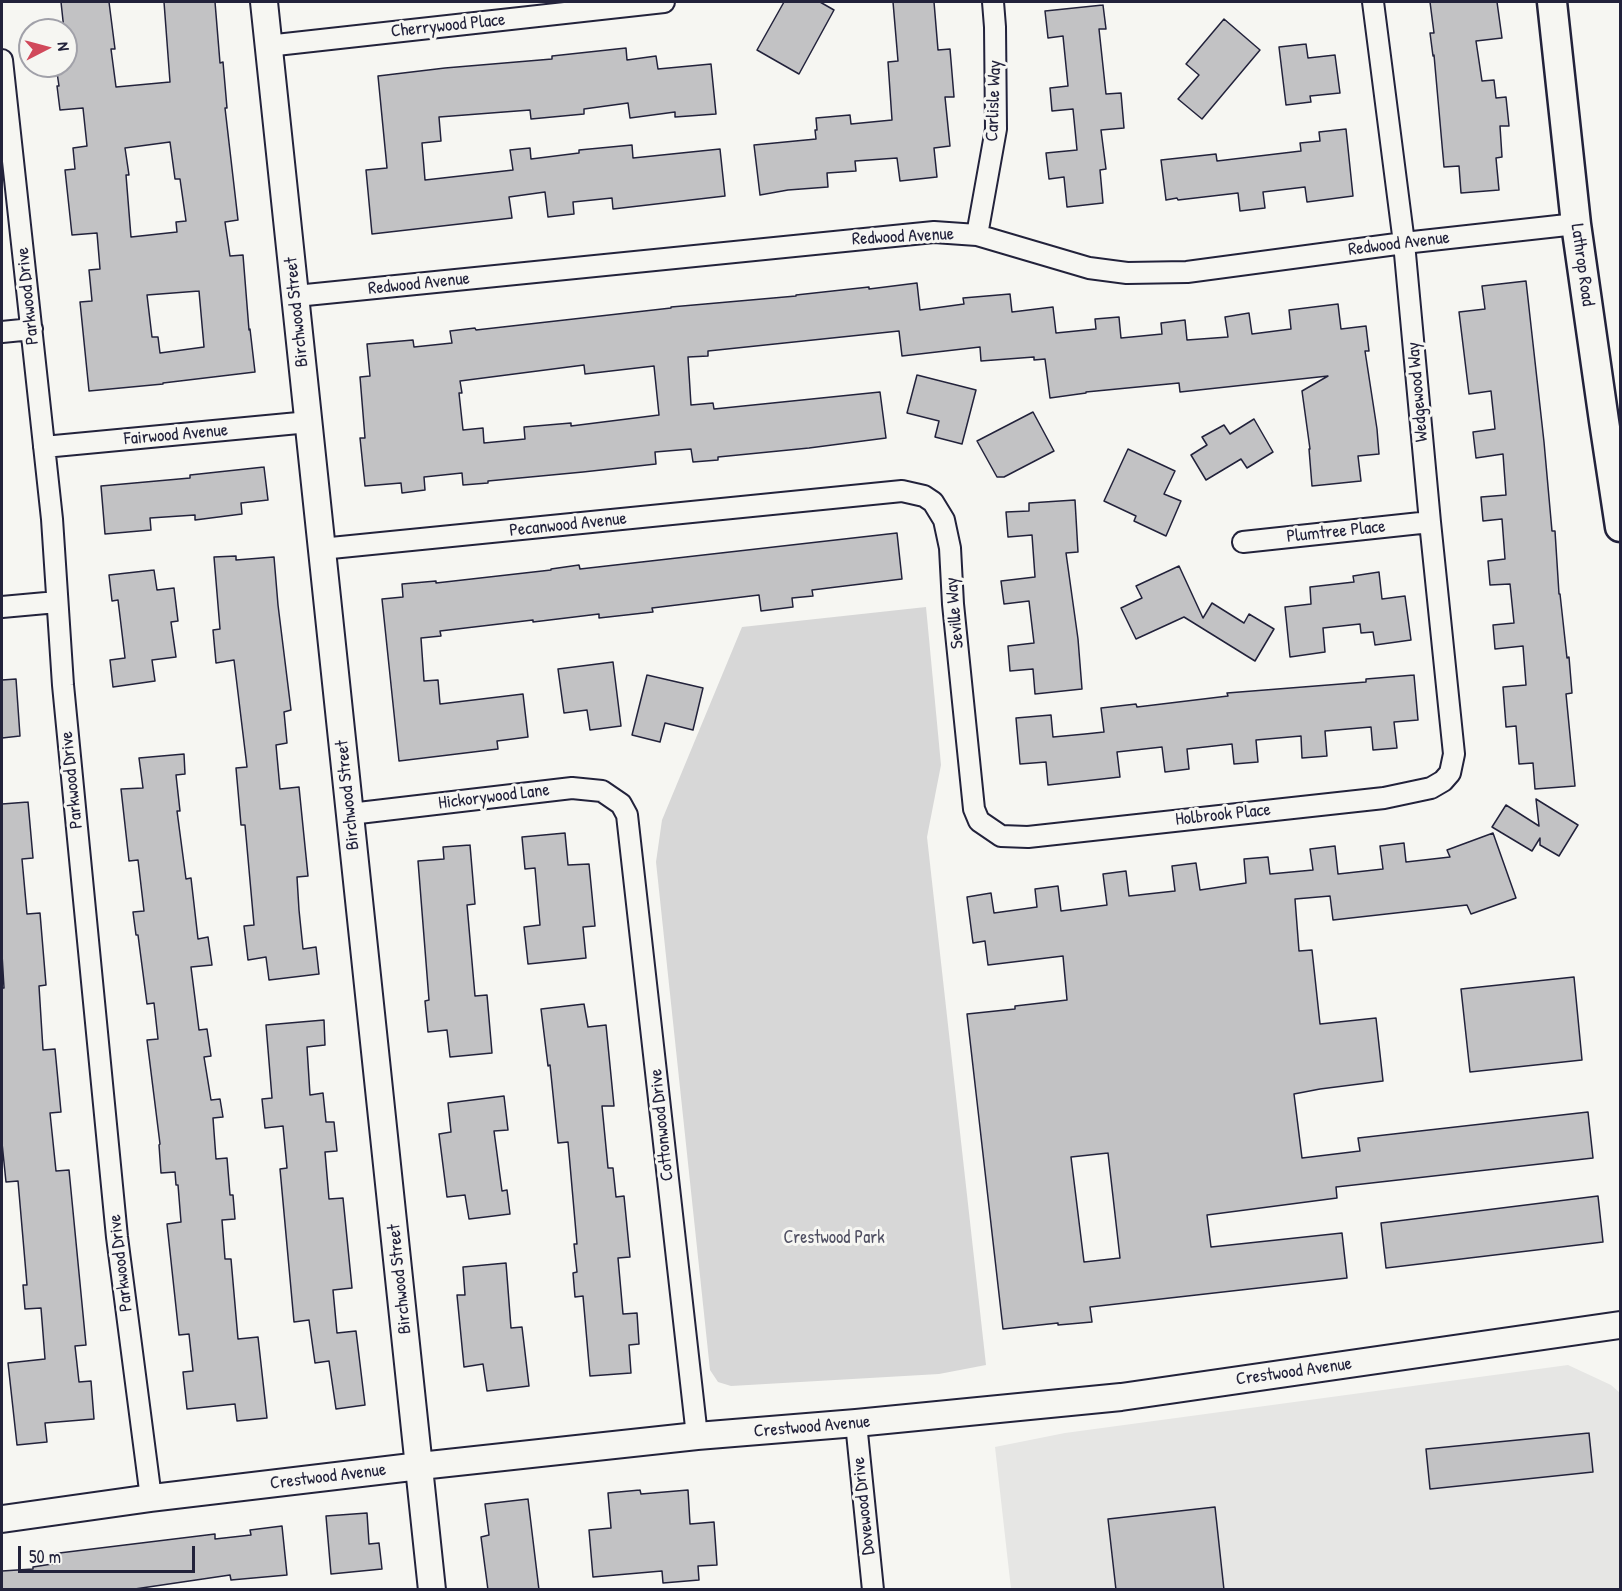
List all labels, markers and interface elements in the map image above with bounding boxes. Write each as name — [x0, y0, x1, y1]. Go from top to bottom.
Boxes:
street label: Cherrywood Place — [390, 9, 506, 43]
north arrow — [18, 18, 78, 78]
text: N — [53, 41, 75, 52]
street label: Carlisle Way — [982, 60, 1006, 142]
street label: Lathrop Road — [1566, 222, 1598, 308]
street label: Redwood Avenue — [852, 224, 954, 250]
street label: Redwood Avenue — [1347, 227, 1451, 261]
street label: Parkwood Drive — [12, 246, 44, 346]
street label: Birchwood Street — [280, 256, 314, 368]
street label: Redwood Avenue — [367, 268, 471, 300]
street label: Wedgewood Way — [1403, 341, 1433, 443]
street label: Fairwood Avenue — [123, 420, 229, 450]
street label: Pecanwood Avenue — [508, 508, 628, 542]
street label: Plumtree Place — [1286, 516, 1386, 548]
street label: Seville Way — [941, 576, 969, 650]
street label: Parkwood Drive — [56, 730, 88, 830]
street label: Birchwood Street — [331, 739, 365, 851]
street label: Hickorywood Lane — [437, 779, 551, 815]
street label: Holbrook Place — [1174, 799, 1272, 831]
street label: Cottonwood Drive — [645, 1068, 679, 1182]
street label: Parkwood Drive — [104, 1213, 138, 1313]
street label: Birchwood Street — [383, 1223, 417, 1335]
park label: Crestwood Park — [783, 1227, 885, 1249]
street label: Crestwood Avenue — [1235, 1353, 1353, 1391]
street label: Crestwood Avenue — [753, 1411, 871, 1443]
street label: Dovewood Drive — [848, 1456, 880, 1556]
street label: Crestwood Avenue — [269, 1459, 387, 1495]
scale bar — [21, 1534, 198, 1572]
text: 50 m — [29, 1544, 61, 1569]

